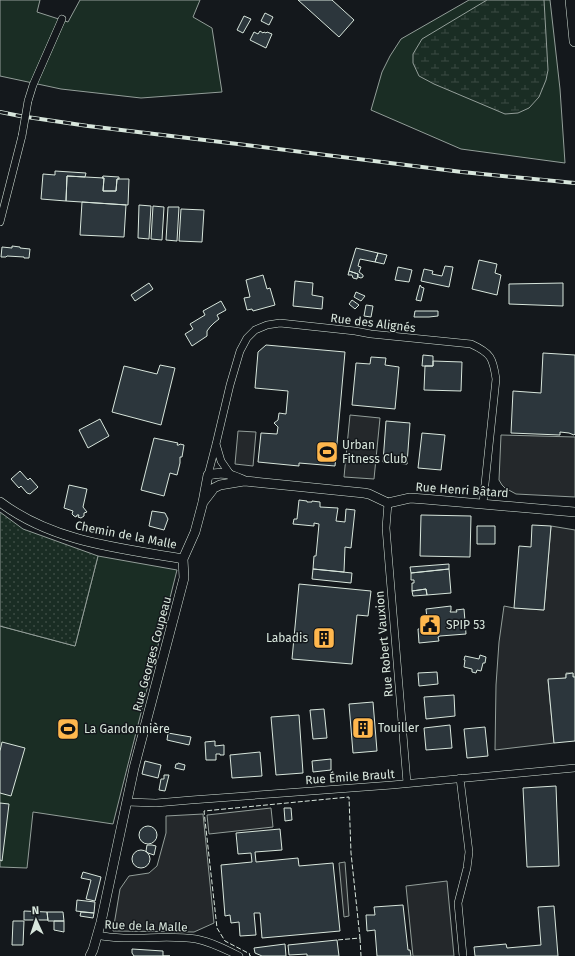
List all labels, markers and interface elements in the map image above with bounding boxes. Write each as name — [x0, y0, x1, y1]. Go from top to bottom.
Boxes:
street label: Rue des Alignés — [330, 311, 417, 335]
place label: Urban Fitness Club — [342, 438, 407, 466]
sports icon: Urban Fitness Club — [314, 439, 340, 465]
street label: Rue Henri Bâtard — [415, 480, 509, 500]
street label: Chemin de la Malle — [74, 518, 178, 552]
street label: Rue Robert Vauxion — [372, 590, 396, 698]
street label: Rue Georges Coupeau — [130, 595, 174, 713]
public building icon: SPIP 53 — [417, 612, 443, 638]
place label: SPIP 53 — [446, 618, 485, 632]
building icon: Labadis — [311, 625, 337, 651]
place label: Labadis — [266, 631, 308, 645]
building icon: Touiller — [350, 715, 376, 741]
sports icon: La Gandonnière — [55, 716, 81, 742]
place label: Touiller — [378, 721, 419, 735]
place label: La Gandonnière — [84, 722, 170, 736]
street label: Rue Émile Brault — [305, 766, 396, 787]
north arrow — [16, 900, 56, 940]
text: N — [32, 904, 39, 917]
street label: Rue de la Malle — [104, 918, 188, 934]

